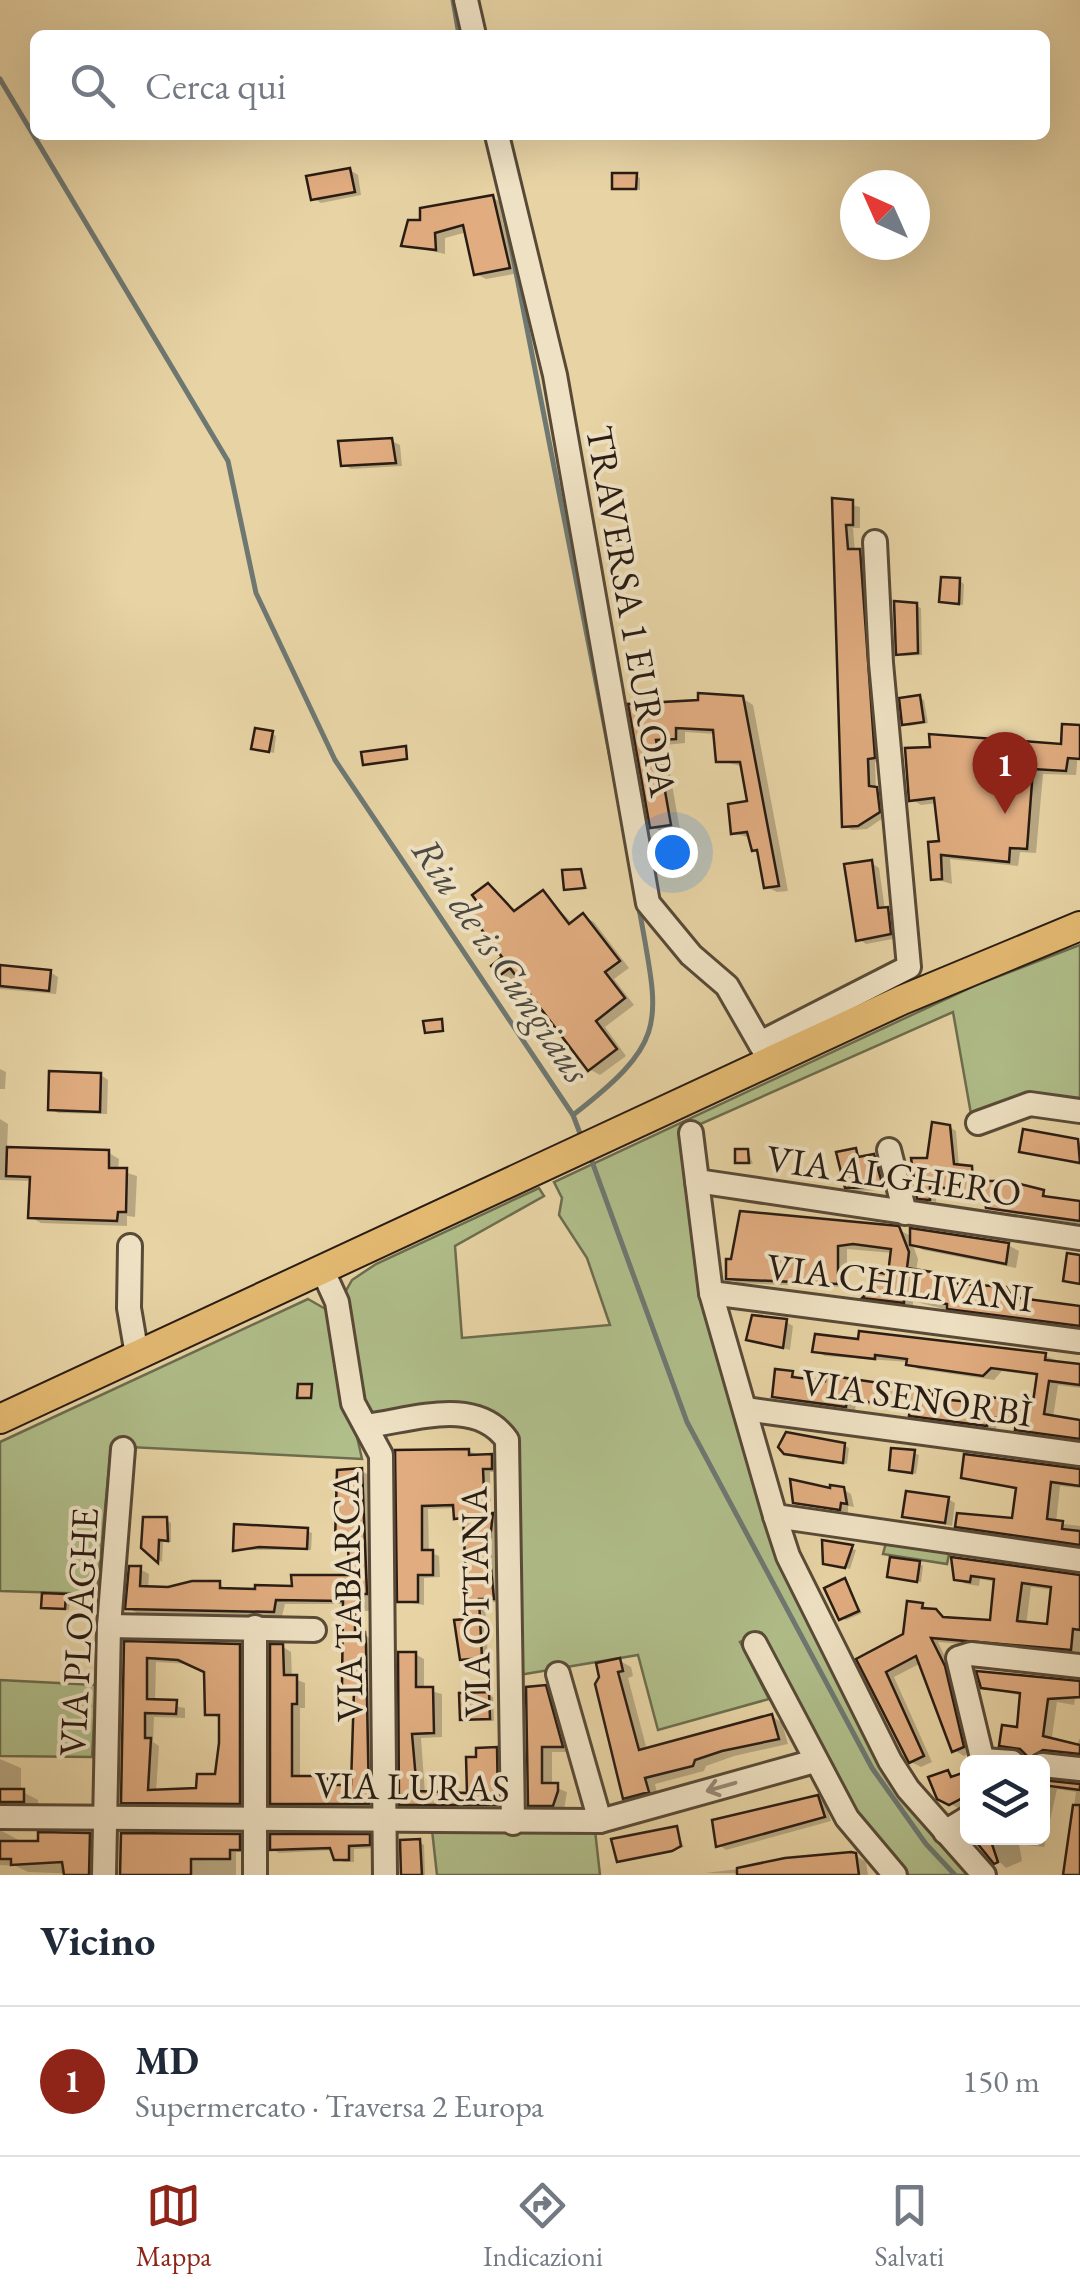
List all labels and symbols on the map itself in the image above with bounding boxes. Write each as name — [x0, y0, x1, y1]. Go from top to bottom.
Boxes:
north arrow — [840, 170, 930, 260]
street label: TRAVERSA 1 EUROPA — [575, 422, 689, 801]
pin: 1 — [972, 732, 1038, 814]
water label: Riu de is Cungiaus — [401, 827, 604, 1094]
your location — [647, 827, 698, 878]
street label: VIA ALGHERO — [763, 1133, 1025, 1217]
street label: VIA CHILIVANI — [764, 1241, 1036, 1323]
street label: VIA SENORBÌ — [798, 1357, 1036, 1437]
street label: VIA TABARCA — [320, 1471, 374, 1722]
street label: VIA OTTANA — [448, 1485, 502, 1718]
street label: VIA PLOAGHE — [47, 1507, 109, 1757]
street label: VIA LURAS — [314, 1760, 510, 1812]
one-way arrow — [706, 1779, 737, 1798]

